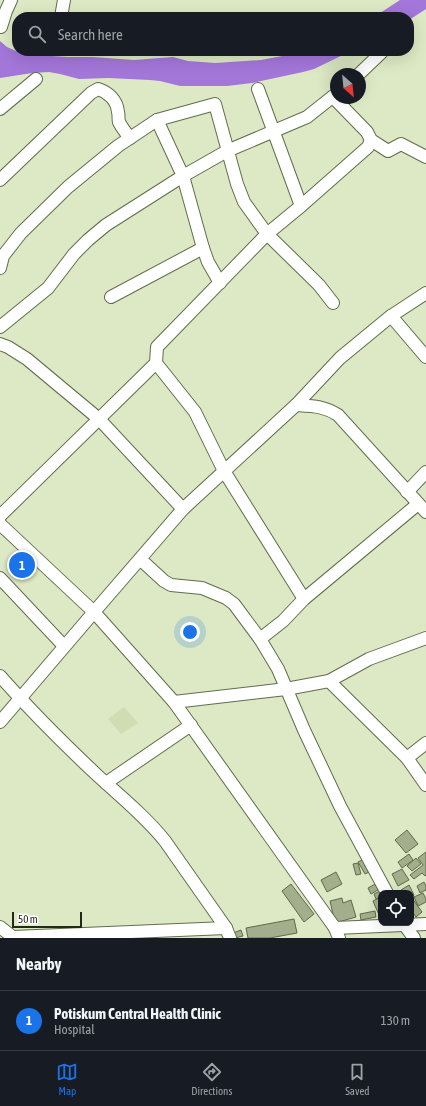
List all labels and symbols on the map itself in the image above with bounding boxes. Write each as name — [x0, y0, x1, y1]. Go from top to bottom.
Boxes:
north arrow — [330, 68, 366, 104]
pin: 1 — [9, 550, 35, 580]
your location — [180, 622, 200, 642]
scale bar — [12, 910, 82, 929]

